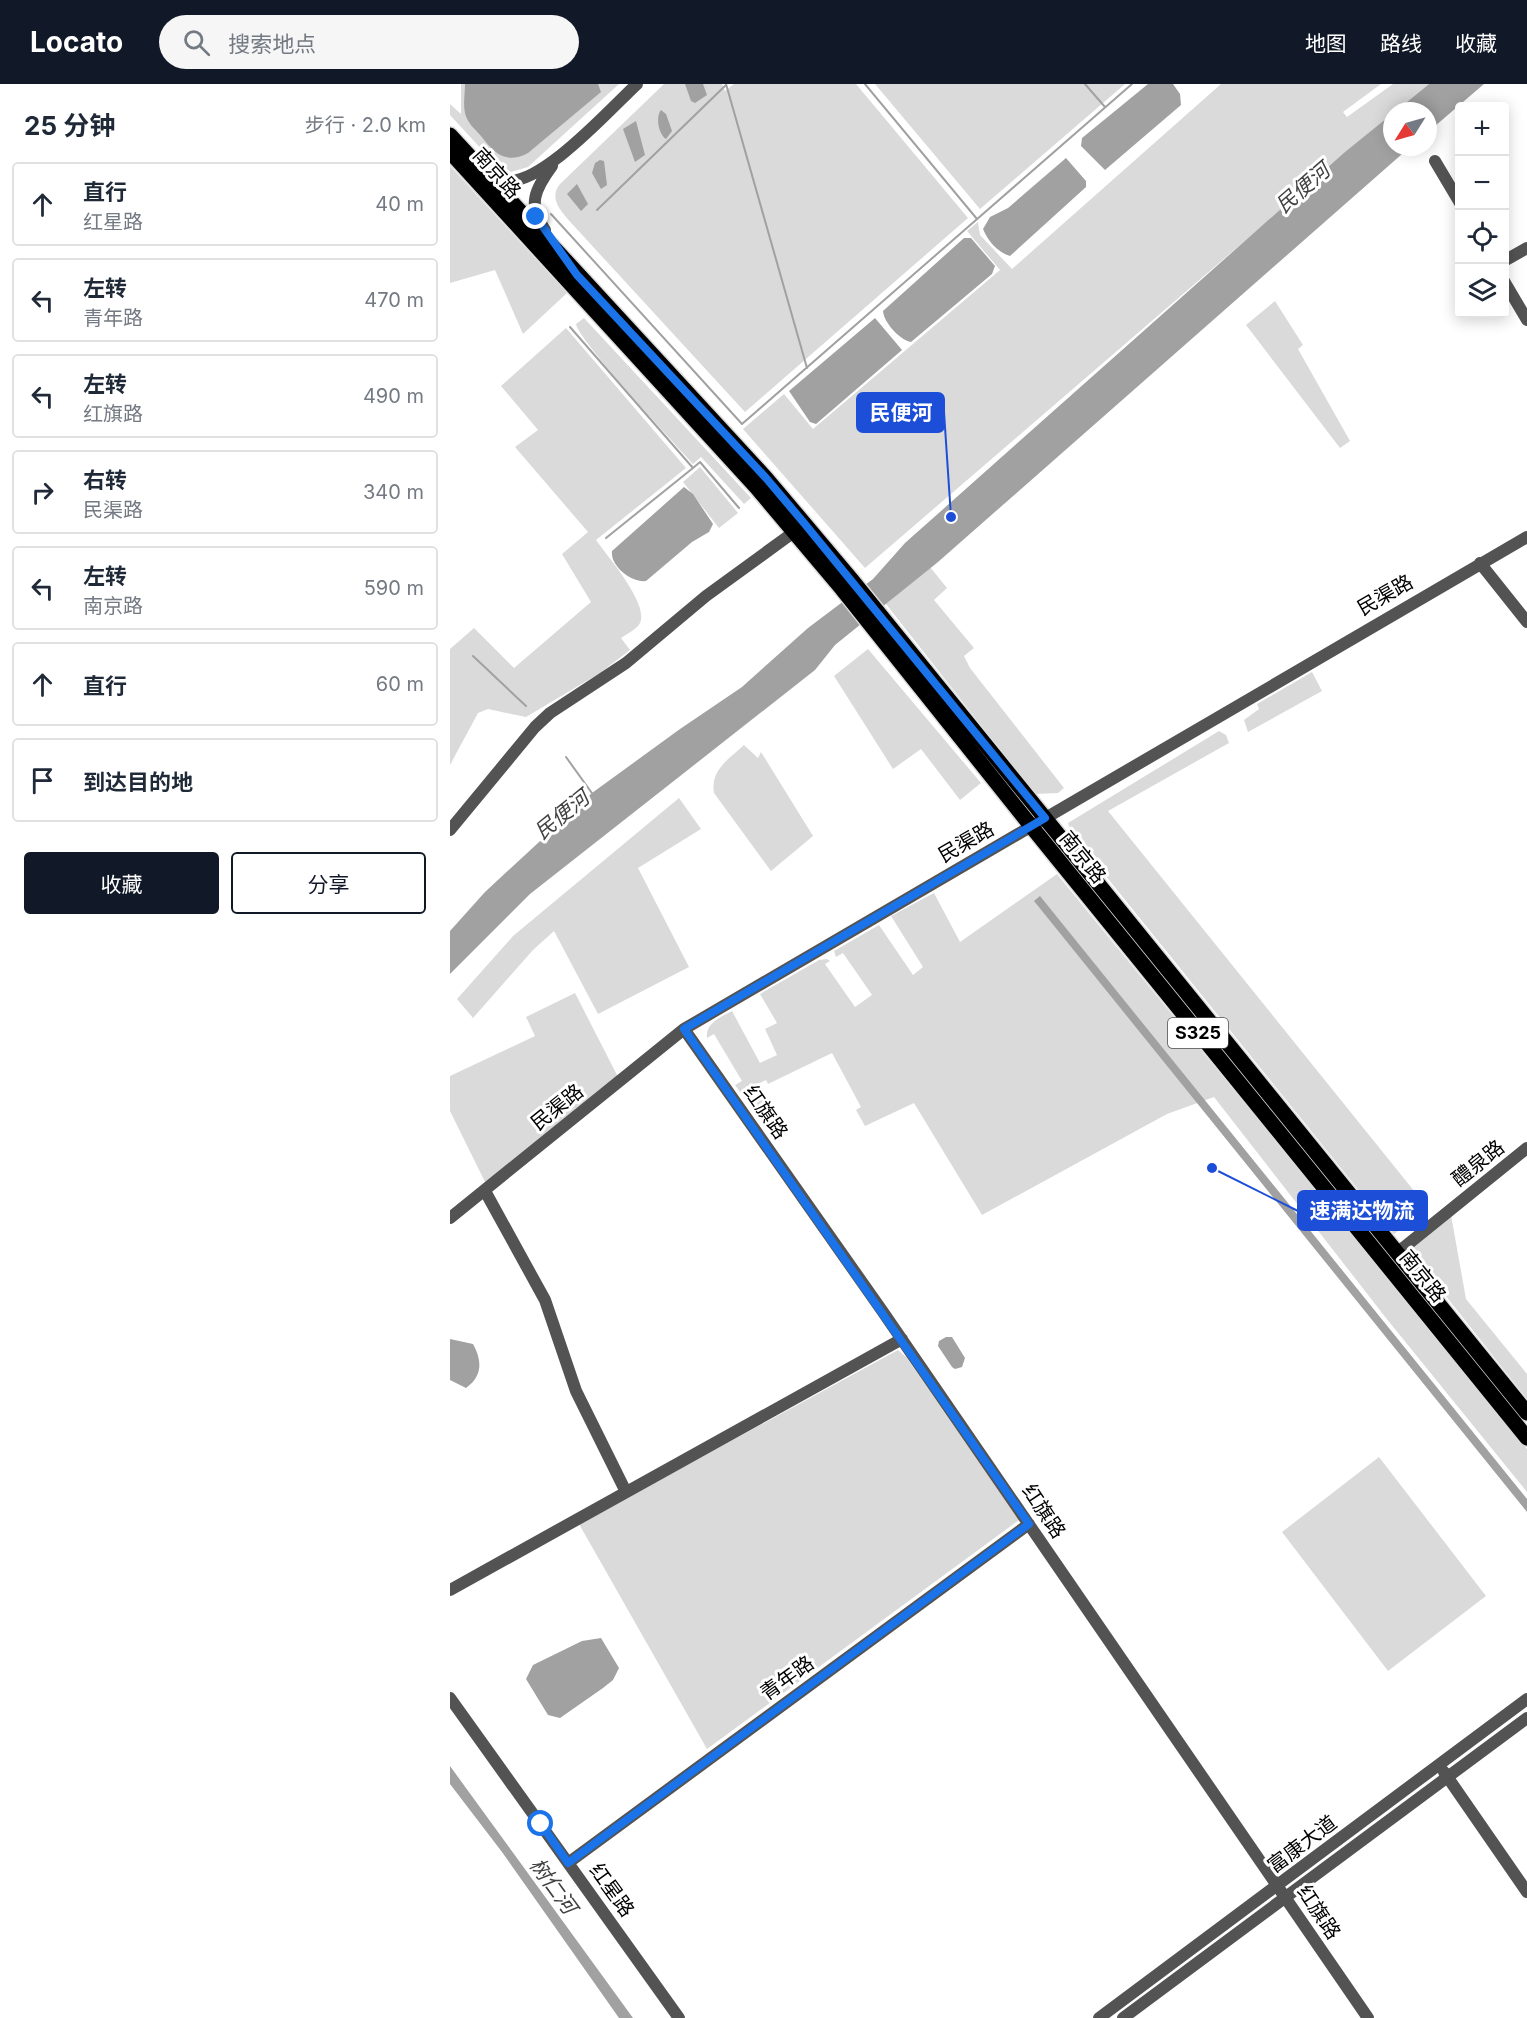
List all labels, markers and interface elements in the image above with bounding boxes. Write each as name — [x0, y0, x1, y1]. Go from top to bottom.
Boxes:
search box — [159, 15, 579, 69]
text: Locato — [30, 25, 123, 59]
icon: search — [180, 26, 213, 59]
text: 搜索地点 — [228, 31, 316, 57]
text: 地图 — [1305, 31, 1347, 56]
text: 路线 — [1380, 31, 1422, 56]
text: 收藏 — [1455, 31, 1497, 56]
north arrow — [1383, 102, 1437, 156]
map controls — [1455, 102, 1509, 318]
button: + — [1455, 102, 1509, 156]
text: 25 分钟 — [24, 110, 115, 141]
text: 步行 · 2.0 km — [305, 113, 426, 137]
street label: 南京路 — [468, 143, 526, 203]
water label: 民便河 — [1271, 155, 1338, 218]
button: − — [1455, 156, 1509, 210]
text: 直行 — [83, 179, 127, 205]
icon: ahead — [26, 188, 59, 221]
text: 40 m — [375, 192, 424, 216]
route end — [522, 203, 548, 229]
text: 红星路 — [83, 210, 143, 234]
button: locate — [1455, 210, 1509, 264]
button: layers — [1455, 264, 1509, 318]
text: 左转 — [83, 275, 127, 301]
icon: left — [26, 284, 59, 317]
text: 470 m — [364, 288, 424, 312]
text: 青年路 — [83, 306, 143, 330]
text: 左转 — [83, 371, 127, 397]
icon: left — [26, 380, 59, 413]
text: 490 m — [363, 384, 424, 408]
callout: 民便河 — [857, 393, 944, 432]
text: 民便河 — [870, 400, 933, 425]
text: 红旗路 — [83, 402, 143, 426]
text: 右转 — [83, 467, 127, 493]
icon: right — [26, 476, 59, 509]
text: 340 m — [363, 480, 424, 504]
text: 民渠路 — [83, 498, 143, 522]
text: 左转 — [83, 563, 127, 589]
street label: 民渠路 — [1353, 570, 1417, 620]
icon: left — [26, 572, 59, 605]
text: 590 m — [364, 576, 424, 600]
text: 南京路 — [83, 594, 143, 618]
icon: ahead — [26, 668, 59, 701]
text: 60 m — [376, 672, 424, 696]
text: 直行 — [83, 673, 127, 699]
icon: arrive — [26, 764, 59, 797]
text: 到达目的地 — [83, 769, 193, 795]
water label: 民便河 — [529, 783, 597, 844]
street label: 民渠路 — [934, 817, 998, 867]
street label: 南京路 — [1055, 826, 1111, 888]
button: 收藏 — [24, 852, 219, 914]
button: 分享 — [231, 852, 426, 914]
road number: S325 — [1168, 1018, 1228, 1048]
street label: 民渠路 — [526, 1079, 588, 1135]
street label: 红旗路 — [739, 1081, 793, 1143]
street label: 醴泉路 — [1447, 1135, 1509, 1191]
callout: 速满达物流 — [1298, 1191, 1427, 1230]
text: 速满达物流 — [1310, 1198, 1415, 1223]
street label: 南京路 — [1395, 1245, 1451, 1307]
street label: 红旗路 — [1017, 1479, 1071, 1543]
street label: 青年路 — [756, 1651, 818, 1705]
route start — [527, 1810, 553, 1836]
street label: 富康大道 — [1263, 1810, 1341, 1878]
water label: 树仁河 — [525, 1853, 584, 1922]
street label: 红星路 — [585, 1859, 639, 1921]
street label: 红旗路 — [1292, 1880, 1346, 1944]

